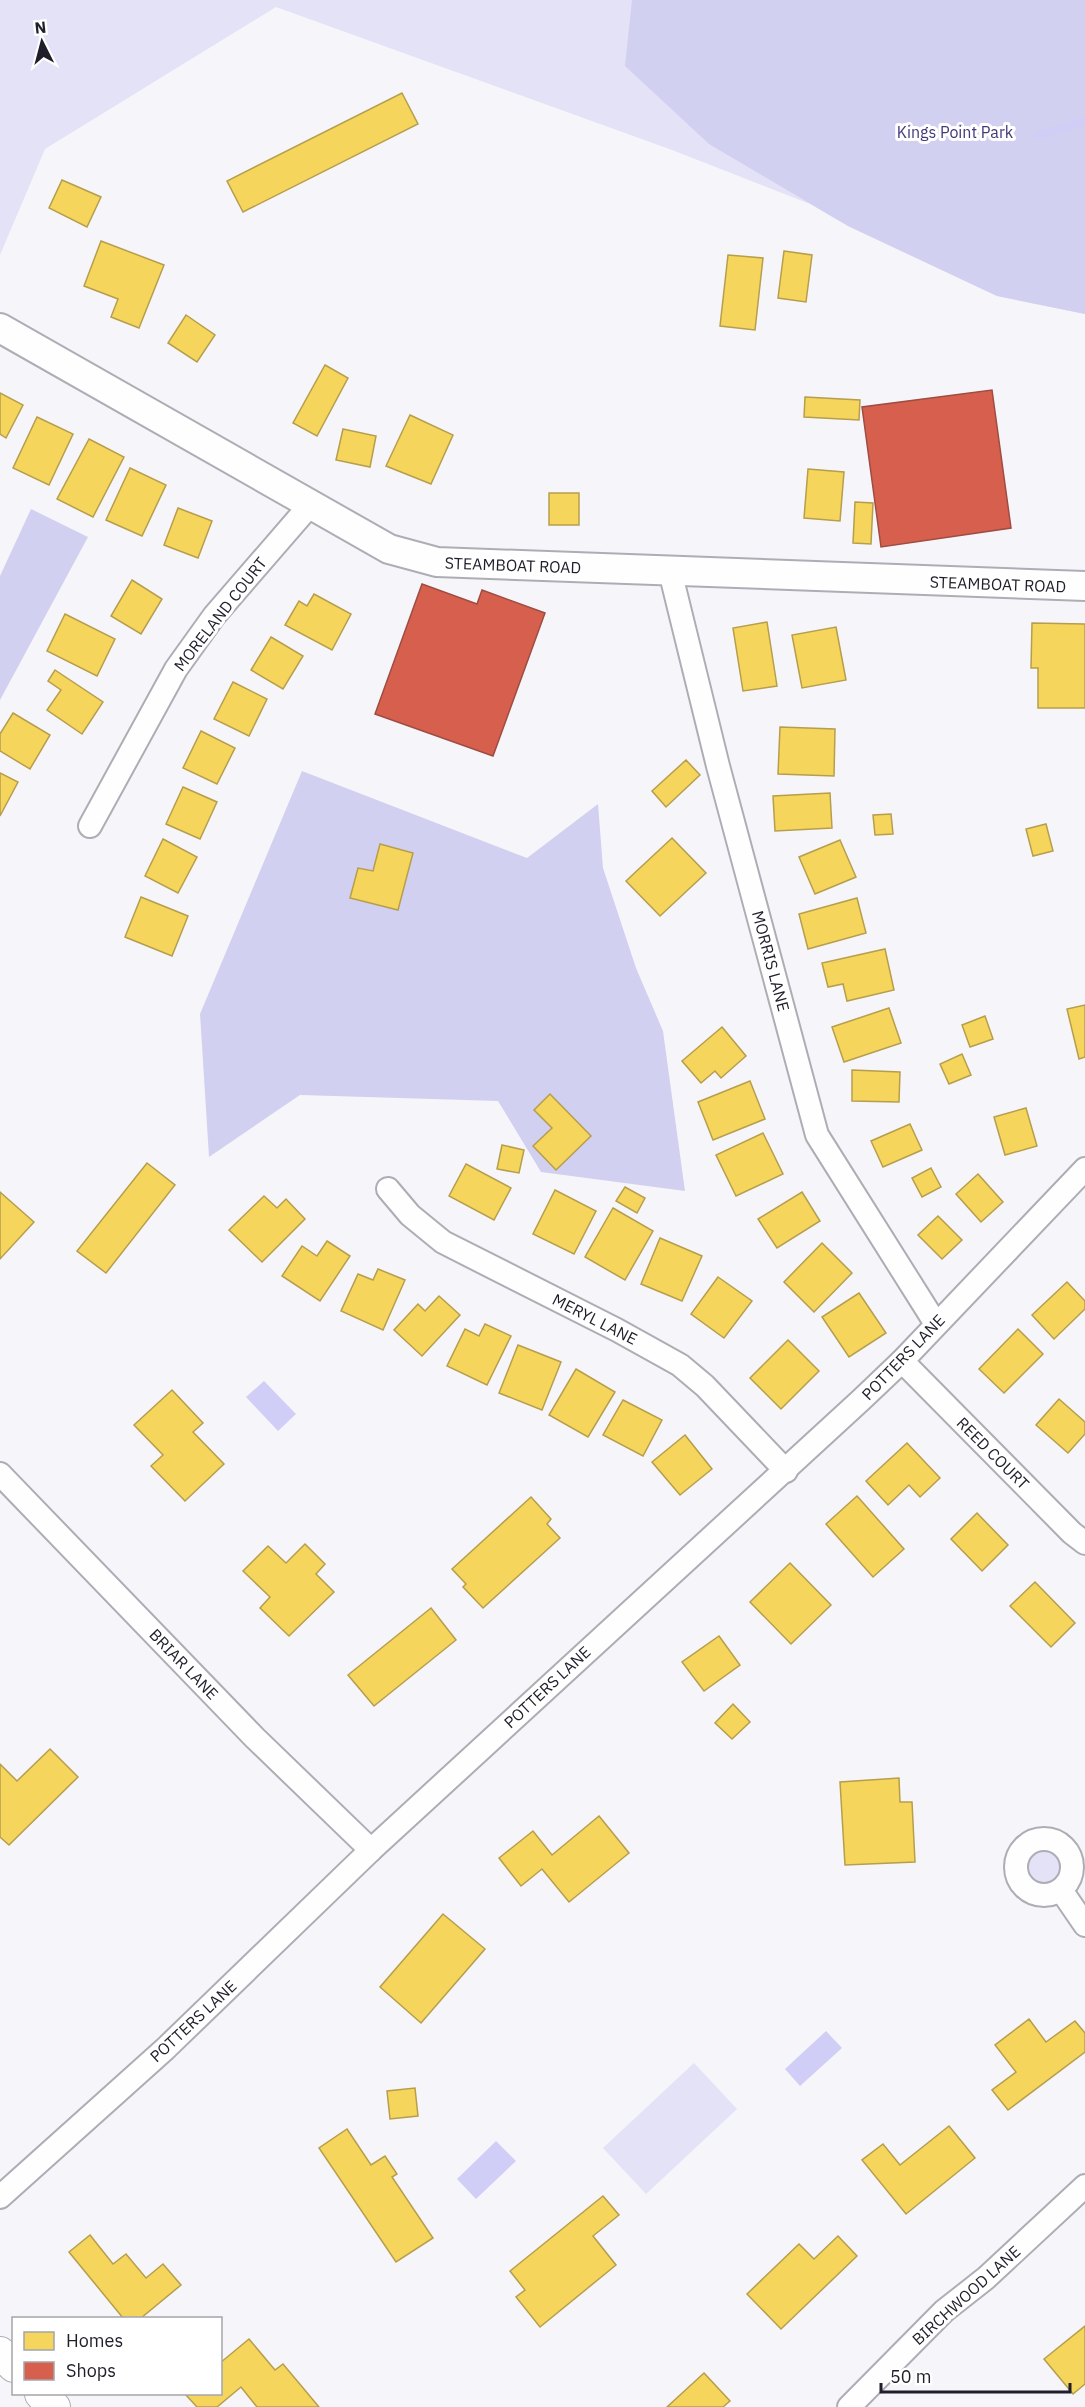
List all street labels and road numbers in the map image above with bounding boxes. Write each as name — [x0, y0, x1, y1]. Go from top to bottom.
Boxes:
street label: MORELAND COURT — [169, 553, 271, 675]
street label: STEAMBOAT ROAD — [444, 553, 582, 577]
street label: STEAMBOAT ROAD — [929, 572, 1067, 596]
street label: MORRIS LANE — [748, 908, 794, 1014]
street label: MERYL LANE — [549, 1289, 641, 1349]
street label: POTTERS LANE — [857, 1310, 949, 1404]
street label: REED COURT — [953, 1413, 1033, 1493]
street label: BRIAR LANE — [145, 1624, 223, 1704]
street label: POTTERS LANE — [500, 1642, 594, 1732]
street label: POTTERS LANE — [146, 1976, 240, 2066]
street label: BIRCHWOOD LANE — [908, 2241, 1024, 2349]

